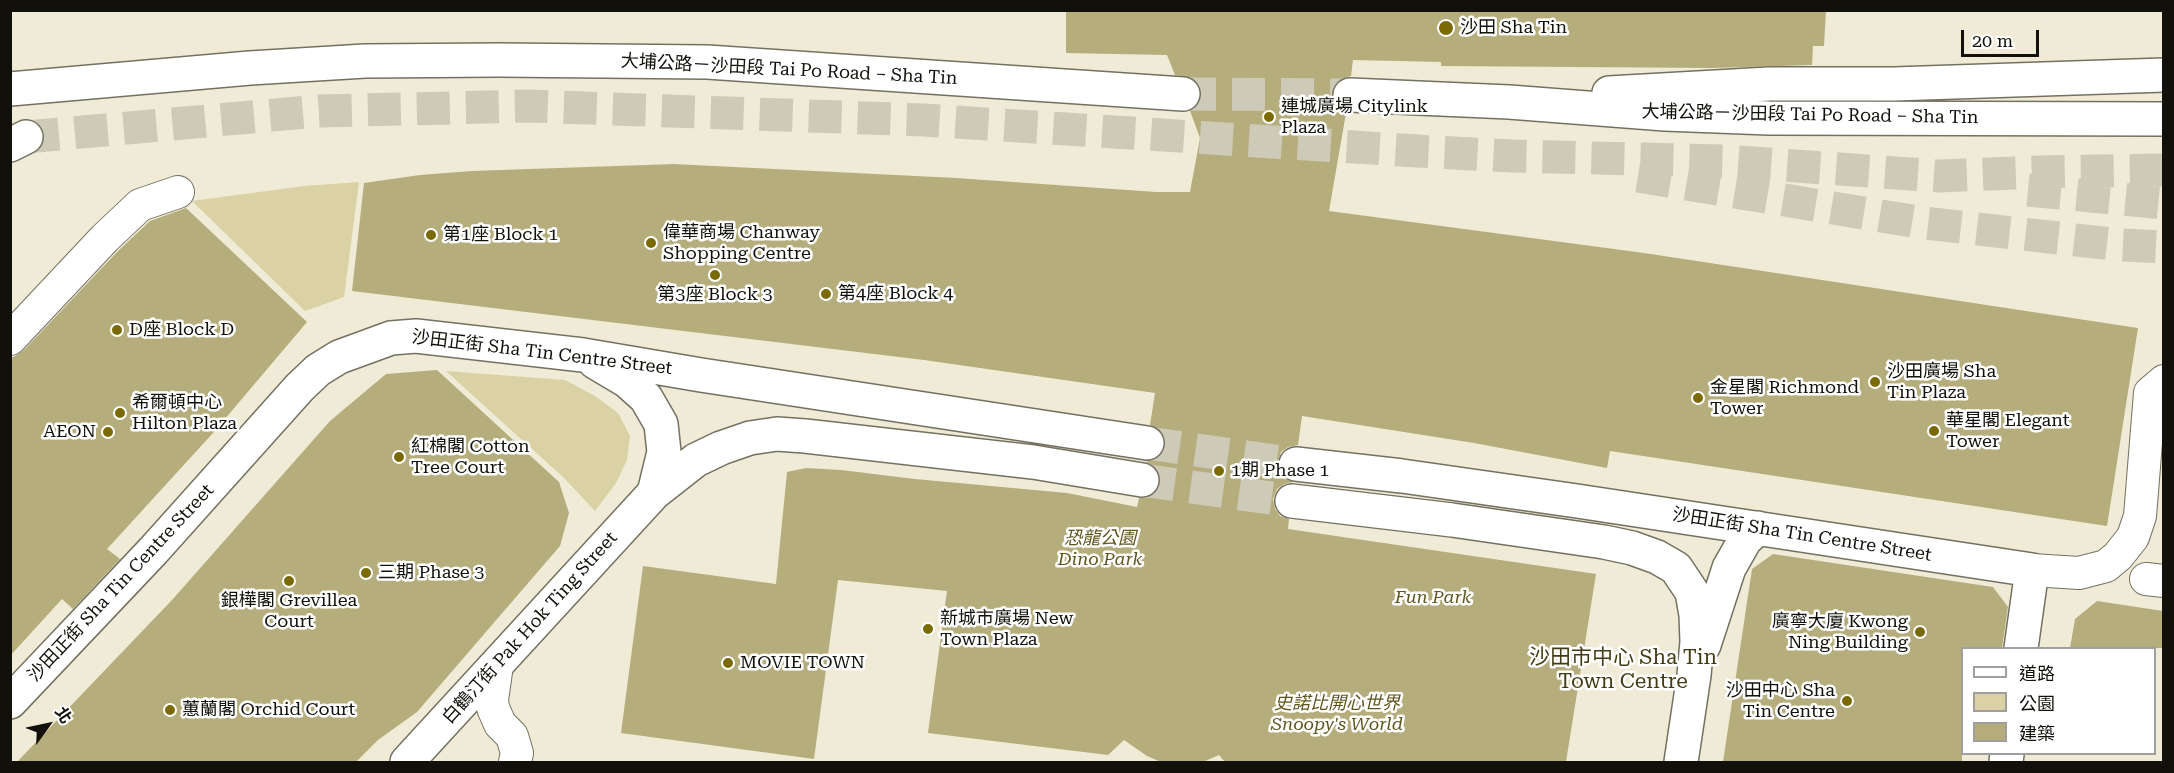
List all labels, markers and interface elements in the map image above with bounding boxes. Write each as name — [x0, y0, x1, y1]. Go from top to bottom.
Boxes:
place label: 沙田 Sha Tin — [1460, 17, 1567, 39]
scale bar — [1964, 18, 2042, 56]
marker: 沙田 Sha Tin — [1437, 19, 1455, 37]
text: 20 m — [1972, 30, 2013, 51]
street label: 大埔公路－沙田段 Tai Po Road – Sha Tin — [620, 50, 958, 90]
place label: 連城廣場 Citylink Plaza — [1281, 96, 1428, 138]
street label: 大埔公路－沙田段 Tai Po Road – Sha Tin — [1641, 101, 1979, 129]
marker: 連城廣場 Citylink Plaza — [1262, 110, 1276, 124]
place label: 偉華商場 Chanway Shopping Centre — [663, 222, 820, 264]
place label: 第1座 Block 1 — [443, 224, 558, 246]
marker: 第1座 Block 1 — [424, 228, 438, 242]
marker: 偉華商場 Chanway Shopping Centre — [644, 236, 658, 250]
marker: 第3座 Block 3 — [708, 268, 722, 282]
place label: 第4座 Block 4 — [838, 283, 953, 305]
place label: 第3座 Block 3 — [657, 284, 773, 306]
marker: 第4座 Block 4 — [819, 287, 833, 301]
place label: D座 Block D — [129, 319, 234, 341]
marker: D座 Block D — [110, 323, 124, 337]
street label: 沙田正街 Sha Tin Centre Street — [411, 326, 673, 380]
place label: 沙田廣場 Sha Tin Plaza — [1887, 361, 1996, 404]
marker: 沙田廣場 Sha Tin Plaza — [1868, 375, 1882, 389]
place label: 金星閣 Richmond Tower — [1710, 377, 1859, 420]
marker: 金星閣 Richmond Tower — [1691, 391, 1705, 405]
place label: 希爾頓中心 Hilton Plaza — [132, 392, 237, 434]
marker: 希爾頓中心 Hilton Plaza — [113, 406, 127, 420]
place label: 華星閣 Elegant Tower — [1946, 410, 2069, 452]
place label: AEON — [43, 421, 96, 443]
marker: 華星閣 Elegant Tower — [1927, 424, 1941, 438]
marker: AEON — [101, 425, 115, 439]
place label: 紅棉閣 Cotton Tree Court — [411, 436, 530, 478]
marker: 紅棉閣 Cotton Tree Court — [392, 450, 406, 464]
place label: 1期 Phase 1 — [1231, 460, 1329, 482]
marker: 1期 Phase 1 — [1212, 464, 1226, 478]
street label: 沙田正街 Sha Tin Centre Street — [24, 480, 218, 686]
street label: 沙田正街 Sha Tin Centre Street — [1671, 504, 1933, 566]
street label: 白鶴汀街 Pak Hok Ting Street — [438, 528, 622, 728]
park label: 恐龍公園 Dino Park — [1058, 528, 1142, 570]
place label: 三期 Phase 3 — [378, 562, 484, 584]
marker: 三期 Phase 3 — [359, 566, 373, 580]
marker: 銀樺閣 Grevillea Court — [282, 574, 296, 588]
park label: Fun Park — [1395, 587, 1471, 609]
place label: 銀樺閣 Grevillea Court — [221, 590, 357, 632]
place label: 新城市廣場 New Town Plaza — [940, 608, 1073, 650]
place label: 廣寧大廈 Kwong Ning Building — [1772, 611, 1908, 654]
marker: 新城市廣場 New Town Plaza — [921, 622, 935, 636]
marker: 廣寧大廈 Kwong Ning Building — [1913, 625, 1927, 639]
district label: 沙田市中心 Sha Tin Town Centre — [1529, 645, 1717, 695]
legend — [1961, 647, 2156, 755]
place label: MOVIE TOWN — [740, 652, 865, 674]
marker: MOVIE TOWN — [721, 656, 735, 670]
text: 道路 — [2019, 663, 2055, 684]
place label: 沙田中心 Sha Tin Centre — [1726, 680, 1835, 722]
park label: 史諾比開心世界 Snoopy's World — [1271, 693, 1403, 736]
text: 公園 — [2019, 693, 2055, 714]
marker: 沙田中心 Sha Tin Centre — [1840, 694, 1854, 708]
north arrow — [18, 695, 78, 755]
place label: 蕙蘭閣 Orchid Court — [182, 699, 355, 721]
text: 北 — [51, 703, 76, 727]
marker: 蕙蘭閣 Orchid Court — [163, 703, 177, 717]
text: 建築 — [2019, 723, 2055, 744]

